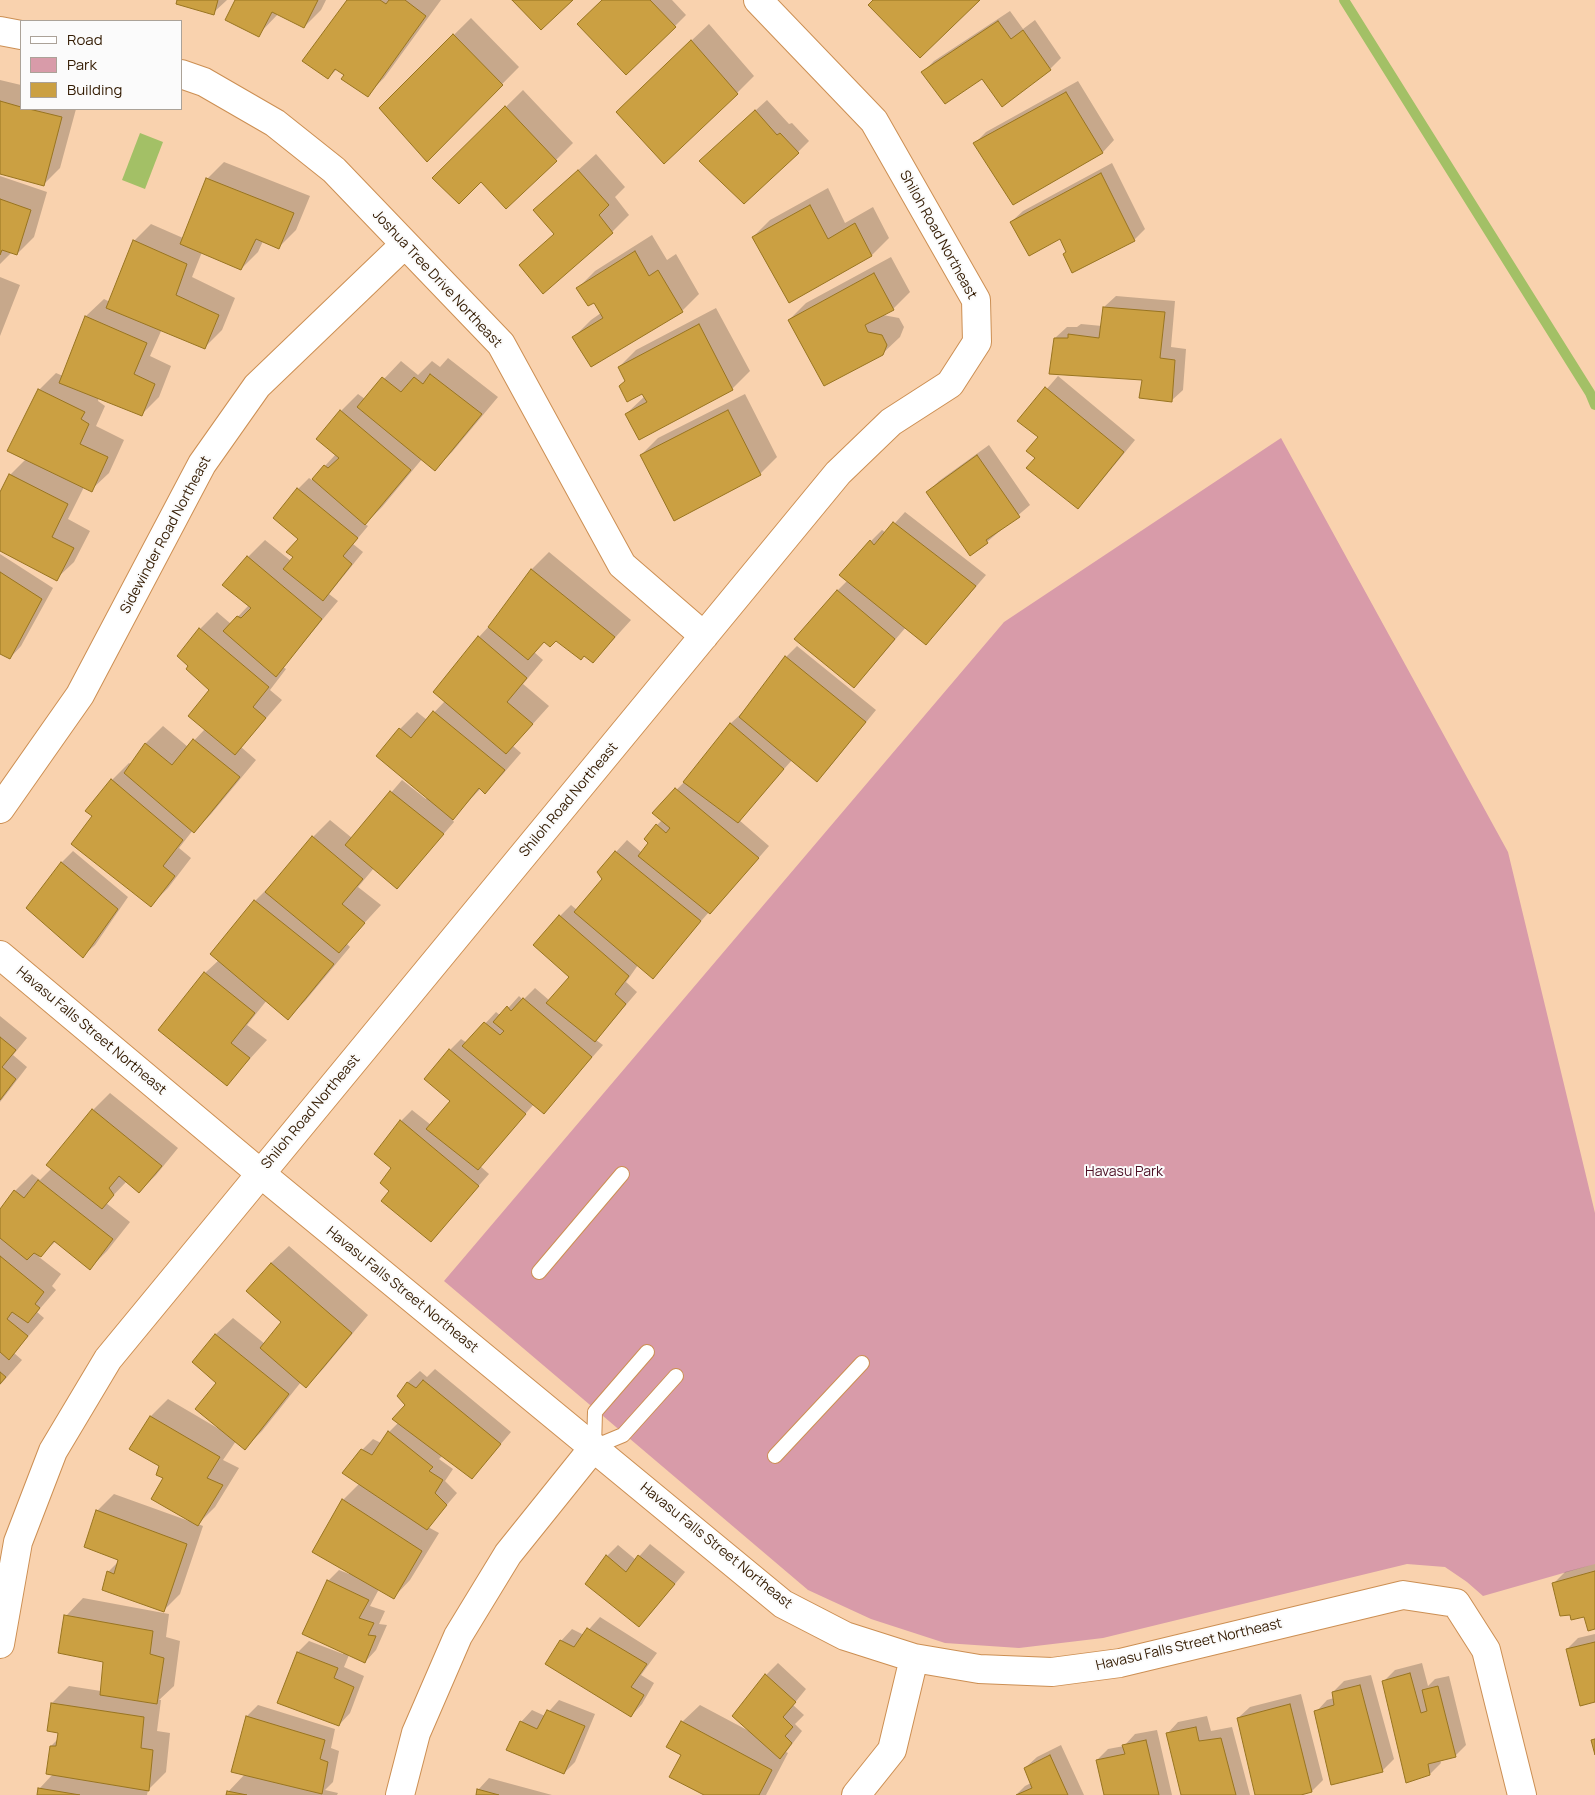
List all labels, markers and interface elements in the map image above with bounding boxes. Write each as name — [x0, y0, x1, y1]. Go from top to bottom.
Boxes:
legend — [20, 20, 182, 110]
text: Road — [67, 29, 103, 50]
text: Park — [67, 54, 97, 75]
text: Building — [67, 79, 122, 100]
street label: Shiloh Road Northeast — [896, 168, 980, 302]
street label: Joshua Tree Drive Northeast — [369, 207, 505, 351]
street label: Sidewinder Road Northeast — [117, 453, 215, 617]
street label: Shiloh Road Northeast — [516, 739, 622, 861]
street label: Havasu Falls Street Northeast — [13, 963, 169, 1099]
street label: Shiloh Road Northeast — [258, 1051, 364, 1173]
park label: Havasu Park — [1085, 1164, 1163, 1180]
street label: Havasu Falls Street Northeast — [323, 1223, 481, 1357]
street label: Havasu Falls Street Northeast — [637, 1479, 795, 1613]
street label: Havasu Falls Street Northeast — [1094, 1615, 1284, 1675]

